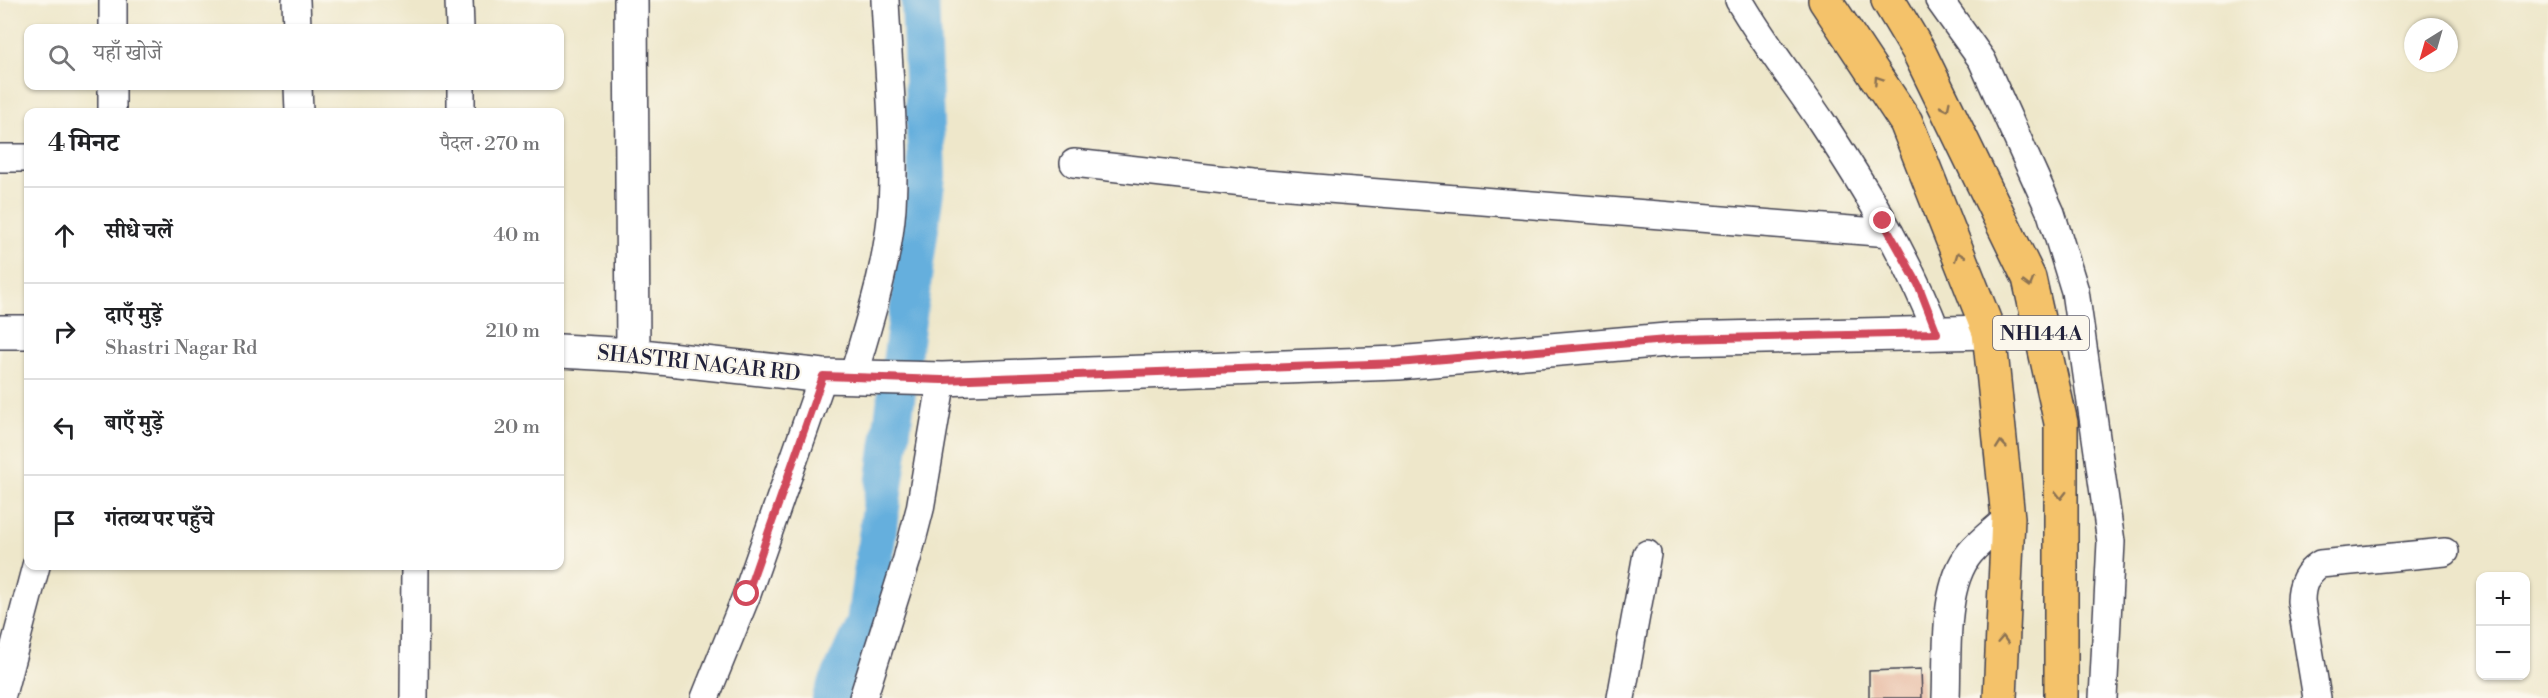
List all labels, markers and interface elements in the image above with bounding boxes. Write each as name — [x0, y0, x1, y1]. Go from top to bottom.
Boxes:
north arrow — [2404, 18, 2458, 72]
search box — [24, 24, 564, 90]
text: यहाँ खोजें — [93, 40, 162, 67]
icon: search — [45, 41, 78, 74]
one-way arrow — [1874, 76, 1885, 87]
one-way arrow — [1938, 100, 1950, 111]
text: 4 मिनट — [48, 127, 119, 159]
text: पैदल · 270 m — [440, 132, 540, 157]
route end — [1869, 207, 1895, 233]
text: सीधे चलें — [105, 218, 172, 245]
icon: ahead — [48, 219, 81, 252]
text: 40 m — [493, 223, 540, 248]
one-way arrow — [1954, 252, 1966, 263]
one-way arrow — [2022, 277, 2034, 288]
text: दाएँ मुड़ें — [105, 302, 162, 329]
icon: right — [48, 315, 81, 348]
road number: NH144A — [1993, 316, 2089, 350]
text: 210 m — [485, 319, 540, 344]
text: Shastri Nagar Rd — [105, 336, 257, 361]
street label: SHASTRI NAGAR RD — [596, 340, 802, 388]
text: बाएँ मुड़ें — [105, 410, 163, 437]
icon: left — [48, 411, 81, 444]
text: 20 m — [494, 415, 540, 440]
one-way arrow — [1995, 441, 2008, 450]
one-way arrow — [2055, 491, 2067, 500]
text: गंतव्य पर पहुँचे — [105, 506, 214, 533]
icon: arrive — [48, 507, 81, 540]
map controls — [2476, 572, 2530, 680]
button: + — [2476, 572, 2530, 626]
route start — [733, 580, 759, 606]
button: − — [2476, 626, 2530, 680]
one-way arrow — [1996, 635, 2009, 644]

